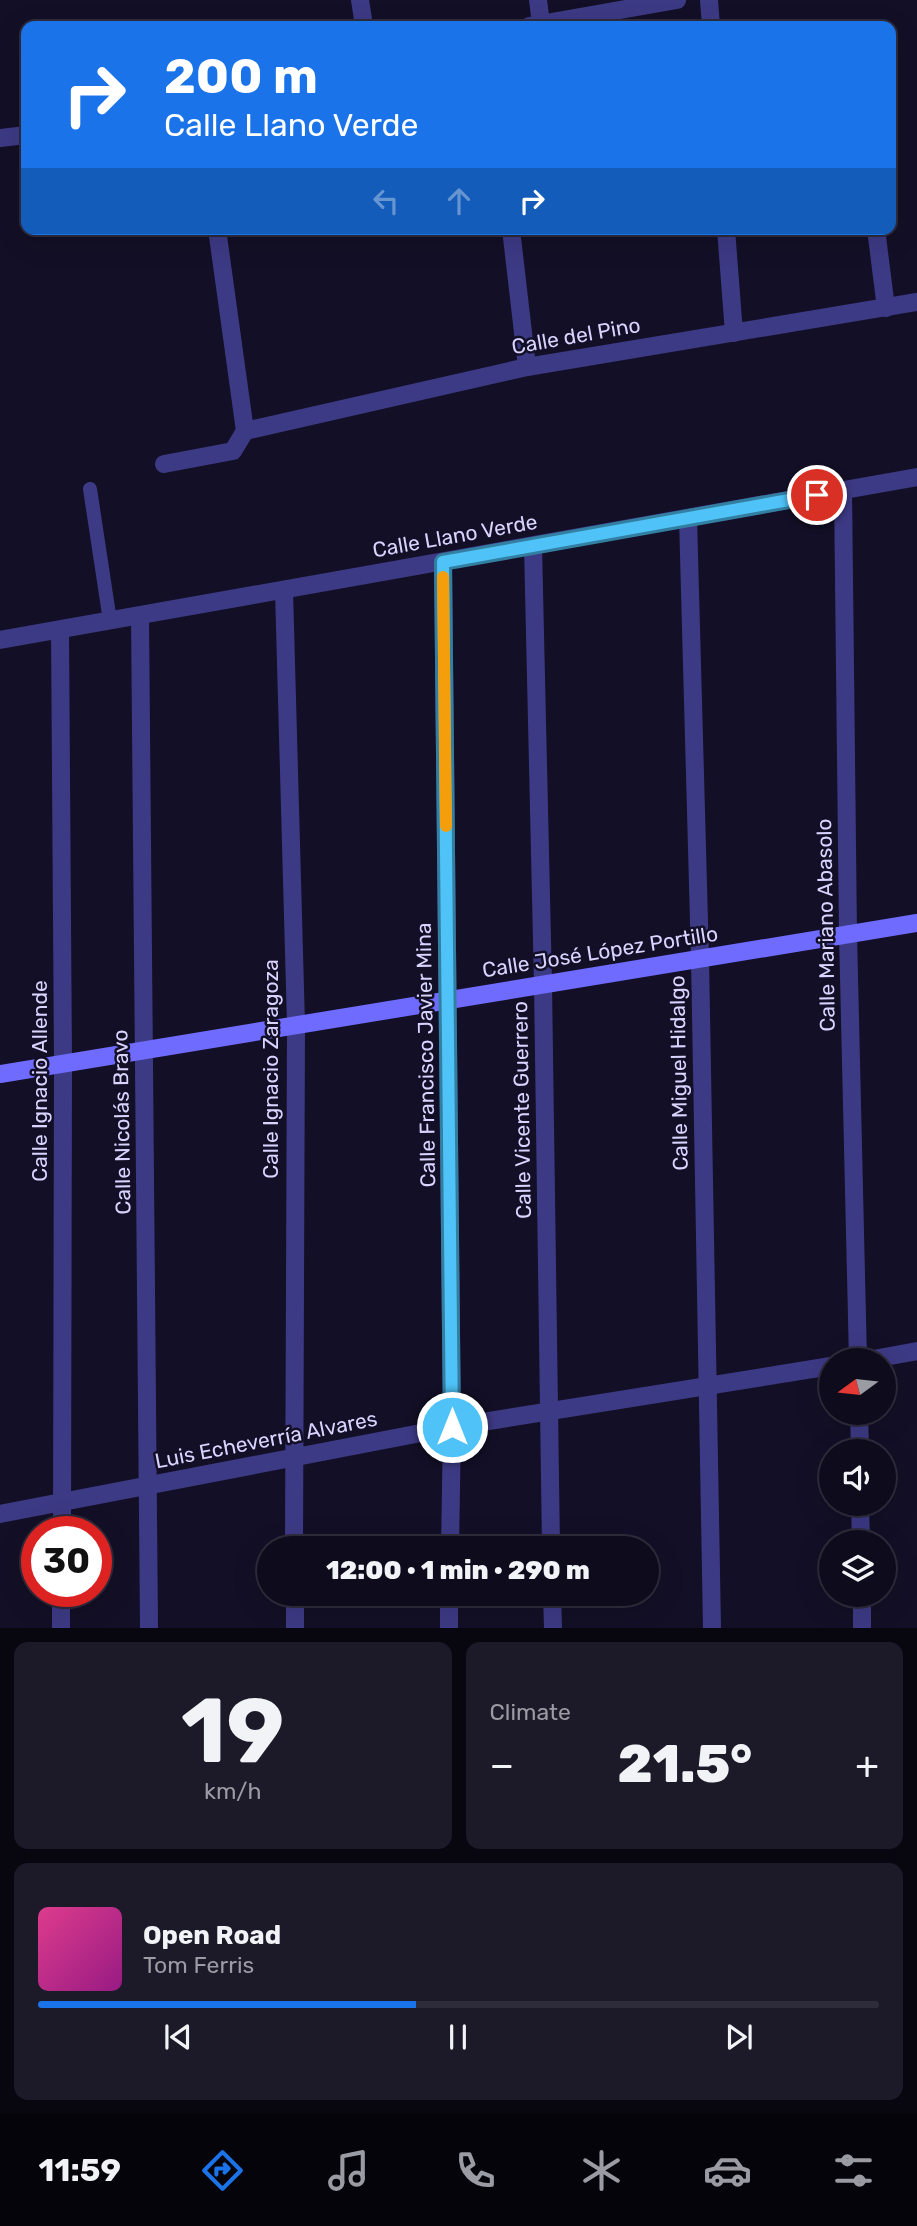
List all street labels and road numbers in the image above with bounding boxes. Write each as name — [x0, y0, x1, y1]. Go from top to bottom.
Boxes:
street label: Calle del Pino — [509, 312, 642, 359]
street label: Calle Llano Verde — [371, 509, 539, 562]
street label: Calle Mariano Abasolo — [811, 818, 840, 1032]
street label: Calle José López Portillo — [480, 921, 720, 982]
street label: Calle Francisco Javier Mina — [411, 922, 440, 1188]
street label: Calle Ignacio Zaragoza — [258, 959, 283, 1179]
street label: Calle Miguel Hidalgo — [664, 975, 693, 1171]
street label: Calle Ignacio Allende — [27, 980, 52, 1182]
street label: Calle Vicente Guerrero — [507, 1001, 536, 1219]
street label: Calle Nicolás Bravo — [107, 1029, 136, 1215]
street label: Luis Echeverría Alvares — [153, 1406, 379, 1473]

